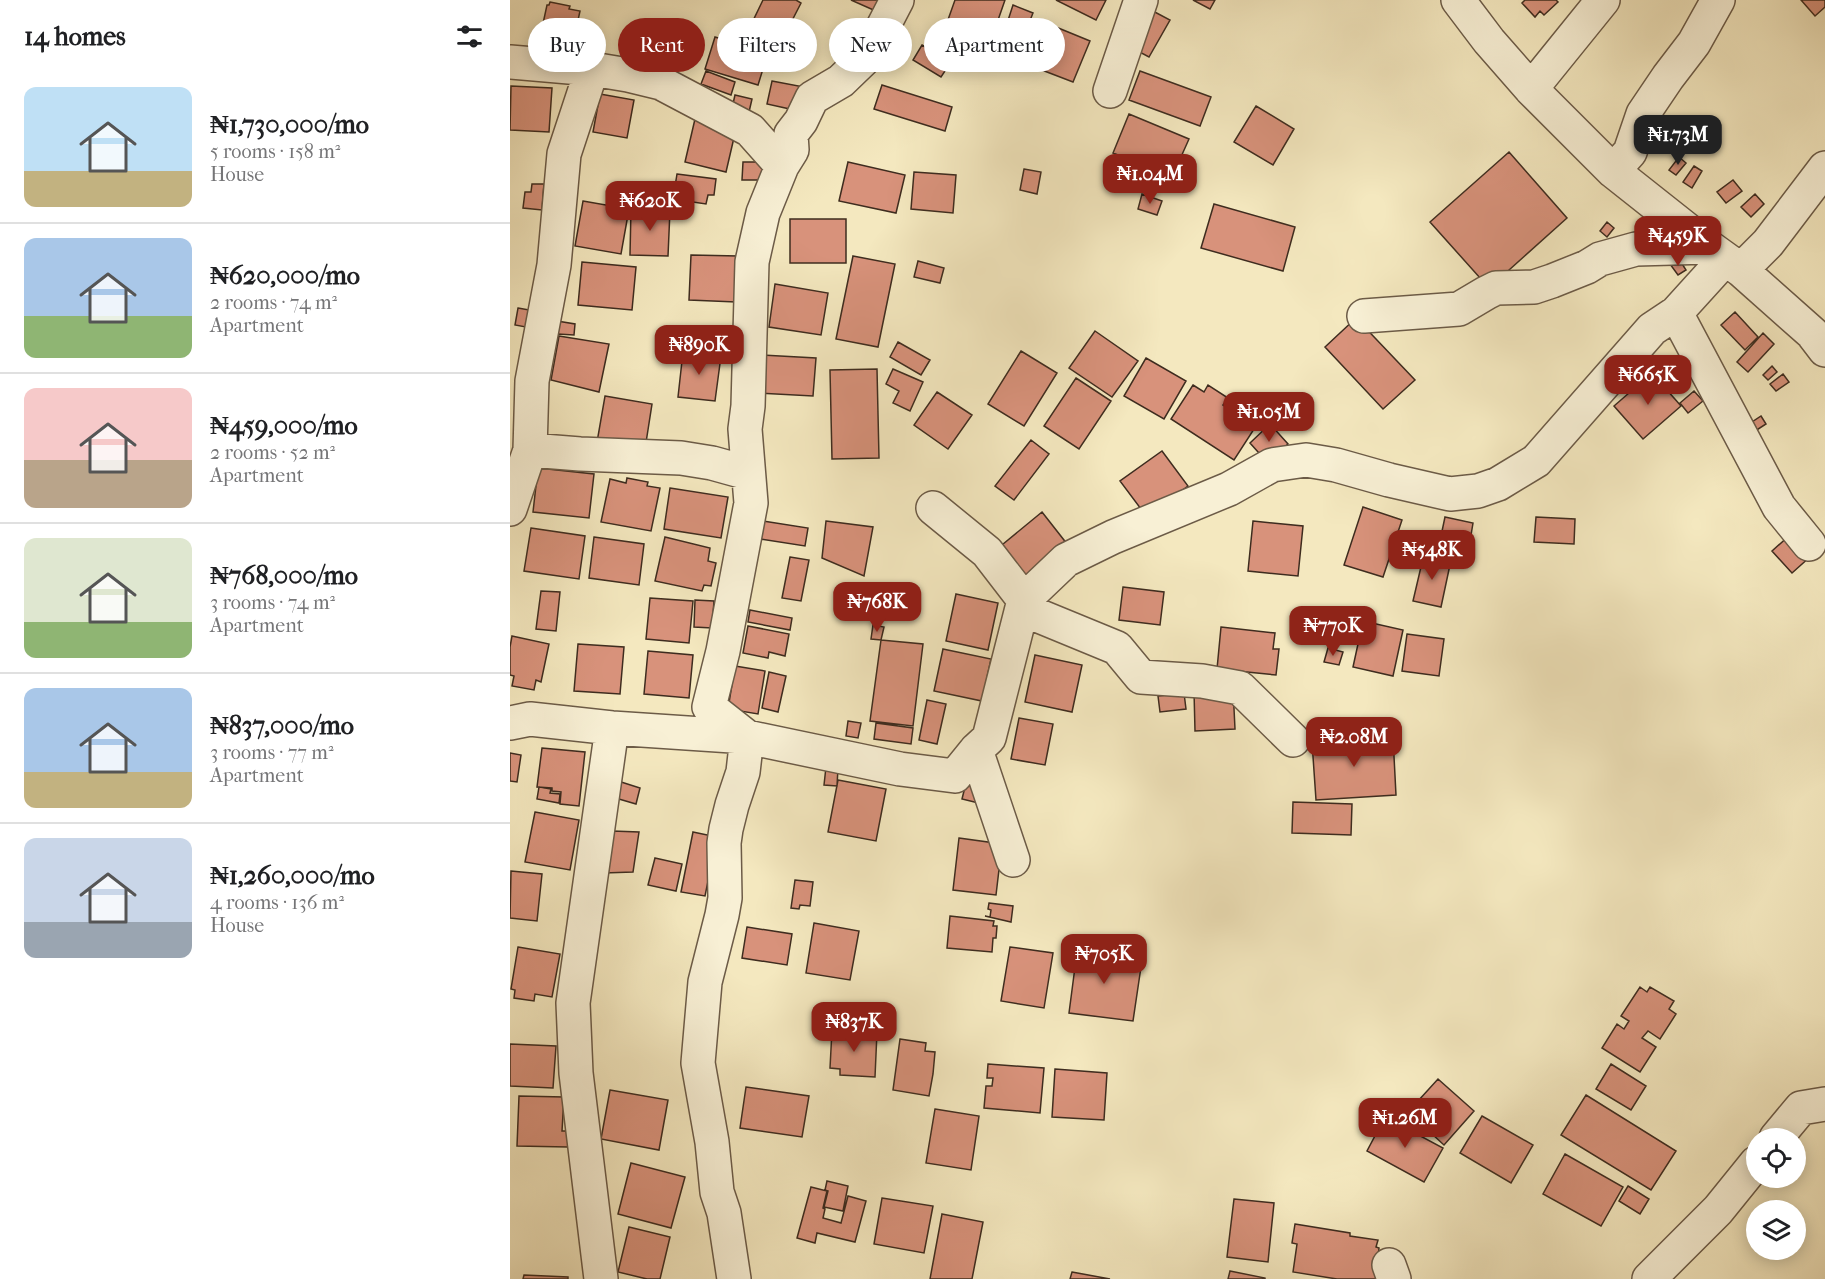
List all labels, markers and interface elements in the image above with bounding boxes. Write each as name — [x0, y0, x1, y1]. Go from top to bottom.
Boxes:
chip: Buy — [528, 18, 606, 72]
chip: Rent — [618, 18, 705, 72]
chip: Filters — [717, 18, 817, 72]
chip: New — [829, 18, 912, 72]
chip: Apartment — [924, 18, 1065, 72]
icon: filters — [453, 20, 486, 53]
text: 14 homes — [24, 21, 126, 52]
text: ₦1,730,000/mo — [210, 109, 369, 140]
icon: home — [72, 111, 144, 183]
pin: ₦1.73M — [1629, 115, 1727, 166]
text: ₦1.73M — [1648, 123, 1708, 146]
text: 5 rooms · 158 m² — [210, 140, 340, 163]
pin: ₦1.04M — [1101, 154, 1199, 205]
text: ₦1.04M — [1117, 162, 1183, 185]
text: House — [210, 163, 264, 186]
pin: ₦620K — [608, 181, 692, 232]
text: ₦620K — [619, 189, 681, 212]
pin: ₦459K — [1636, 216, 1720, 267]
text: ₦459K — [1648, 224, 1708, 247]
text: ₦620,000/mo — [210, 260, 360, 291]
icon: home — [72, 262, 144, 334]
text: 2 rooms · 74 m² — [210, 291, 337, 314]
text: Apartment — [210, 314, 304, 337]
pin: ₦890K — [657, 325, 741, 376]
text: ₦890K — [669, 333, 729, 356]
pin: ₦665K — [1606, 355, 1690, 406]
text: ₦665K — [1618, 363, 1678, 386]
pin: ₦1.05M — [1220, 392, 1318, 443]
text: ₦1.05M — [1237, 400, 1301, 423]
text: ₦459,000/mo — [210, 410, 358, 441]
icon: home — [72, 412, 144, 484]
text: 2 rooms · 52 m² — [210, 441, 335, 464]
text: Apartment — [210, 464, 304, 487]
pin: ₦548K — [1390, 530, 1474, 581]
text: ₦548K — [1402, 538, 1462, 561]
text: ₦768,000/mo — [210, 560, 358, 591]
icon: home — [72, 562, 144, 634]
pin: ₦768K — [835, 582, 919, 633]
text: ₦768K — [847, 590, 907, 613]
text: 3 rooms · 74 m² — [210, 591, 335, 614]
pin: ₦770K — [1291, 606, 1375, 657]
text: Apartment — [210, 614, 304, 637]
text: ₦770K — [1303, 614, 1363, 637]
text: ₦837,000/mo — [210, 710, 354, 741]
icon: home — [72, 712, 144, 784]
pin: ₦2.08M — [1305, 717, 1403, 768]
text: ₦2.08M — [1320, 725, 1388, 748]
text: 3 rooms · 77 m² — [210, 741, 334, 764]
text: Apartment — [210, 764, 304, 787]
text: ₦1,260,000/mo — [210, 860, 375, 891]
icon: home — [72, 862, 144, 934]
text: 4 rooms · 136 m² — [210, 891, 344, 914]
text: House — [210, 914, 264, 937]
pin: ₦705K — [1062, 934, 1146, 985]
text: ₦705K — [1075, 942, 1133, 965]
pin: ₦837K — [812, 1002, 896, 1053]
text: ₦837K — [826, 1010, 882, 1033]
pin: ₦1.26M — [1356, 1098, 1454, 1149]
text: ₦1.26M — [1373, 1106, 1437, 1129]
map controls — [1746, 1128, 1806, 1260]
button: locate — [1746, 1128, 1806, 1188]
button: layers — [1746, 1200, 1806, 1260]

